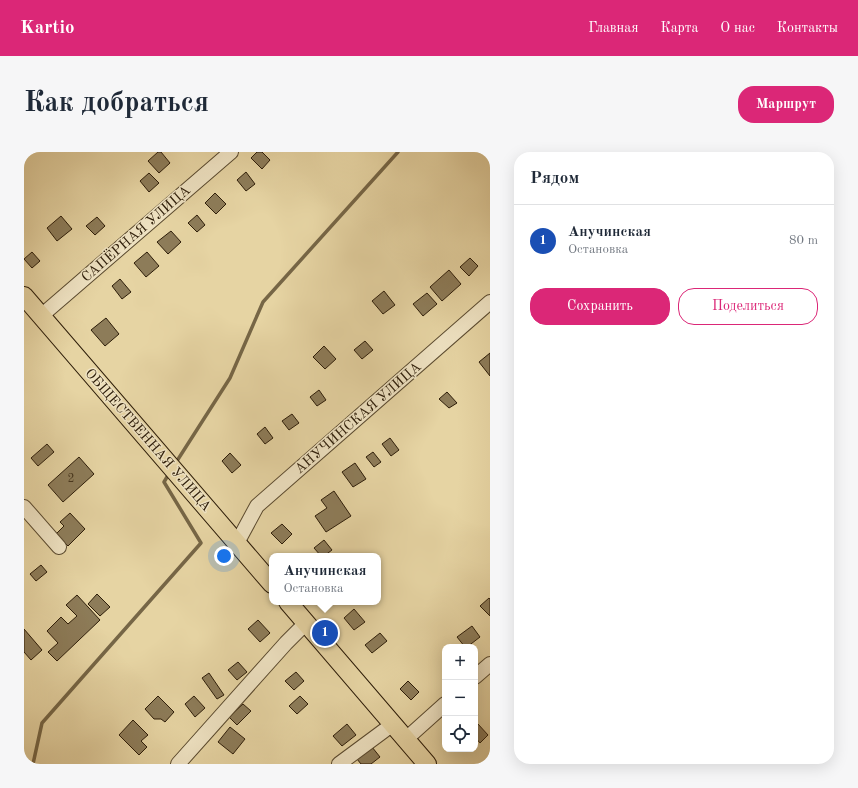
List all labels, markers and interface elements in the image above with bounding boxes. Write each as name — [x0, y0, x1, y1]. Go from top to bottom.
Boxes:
text: Kartio — [20, 19, 75, 38]
text: Главная — [588, 21, 638, 35]
text: Карта — [660, 21, 698, 35]
text: О нас — [720, 21, 755, 35]
text: Контакты — [777, 21, 838, 35]
button: Маршрут — [738, 86, 834, 123]
text: Как добраться — [24, 90, 209, 118]
text: Рядом — [530, 170, 579, 187]
street label: САПЁРНАЯ УЛИЦА — [77, 181, 193, 285]
text: Анучинская — [568, 225, 651, 240]
text: 1 — [539, 234, 547, 247]
text: 80 m — [789, 234, 818, 247]
text: Остановка — [568, 243, 628, 256]
button: Сохранить — [530, 288, 670, 325]
button: Поделиться — [678, 288, 818, 325]
street label: АНУЧИНСКАЯ УЛИЦА — [292, 359, 424, 476]
street label: ОБЩЕСТВЕННАЯ УЛИЦА — [82, 366, 214, 514]
house number: 2 — [68, 473, 74, 485]
your location — [214, 546, 234, 566]
popup — [269, 553, 381, 605]
text: Анучинская — [283, 564, 367, 579]
text: Остановка — [283, 582, 344, 595]
pin: 1 — [312, 618, 338, 648]
map controls — [442, 644, 478, 752]
button: + — [442, 644, 478, 680]
button: − — [442, 680, 478, 716]
button: locate — [442, 716, 478, 752]

